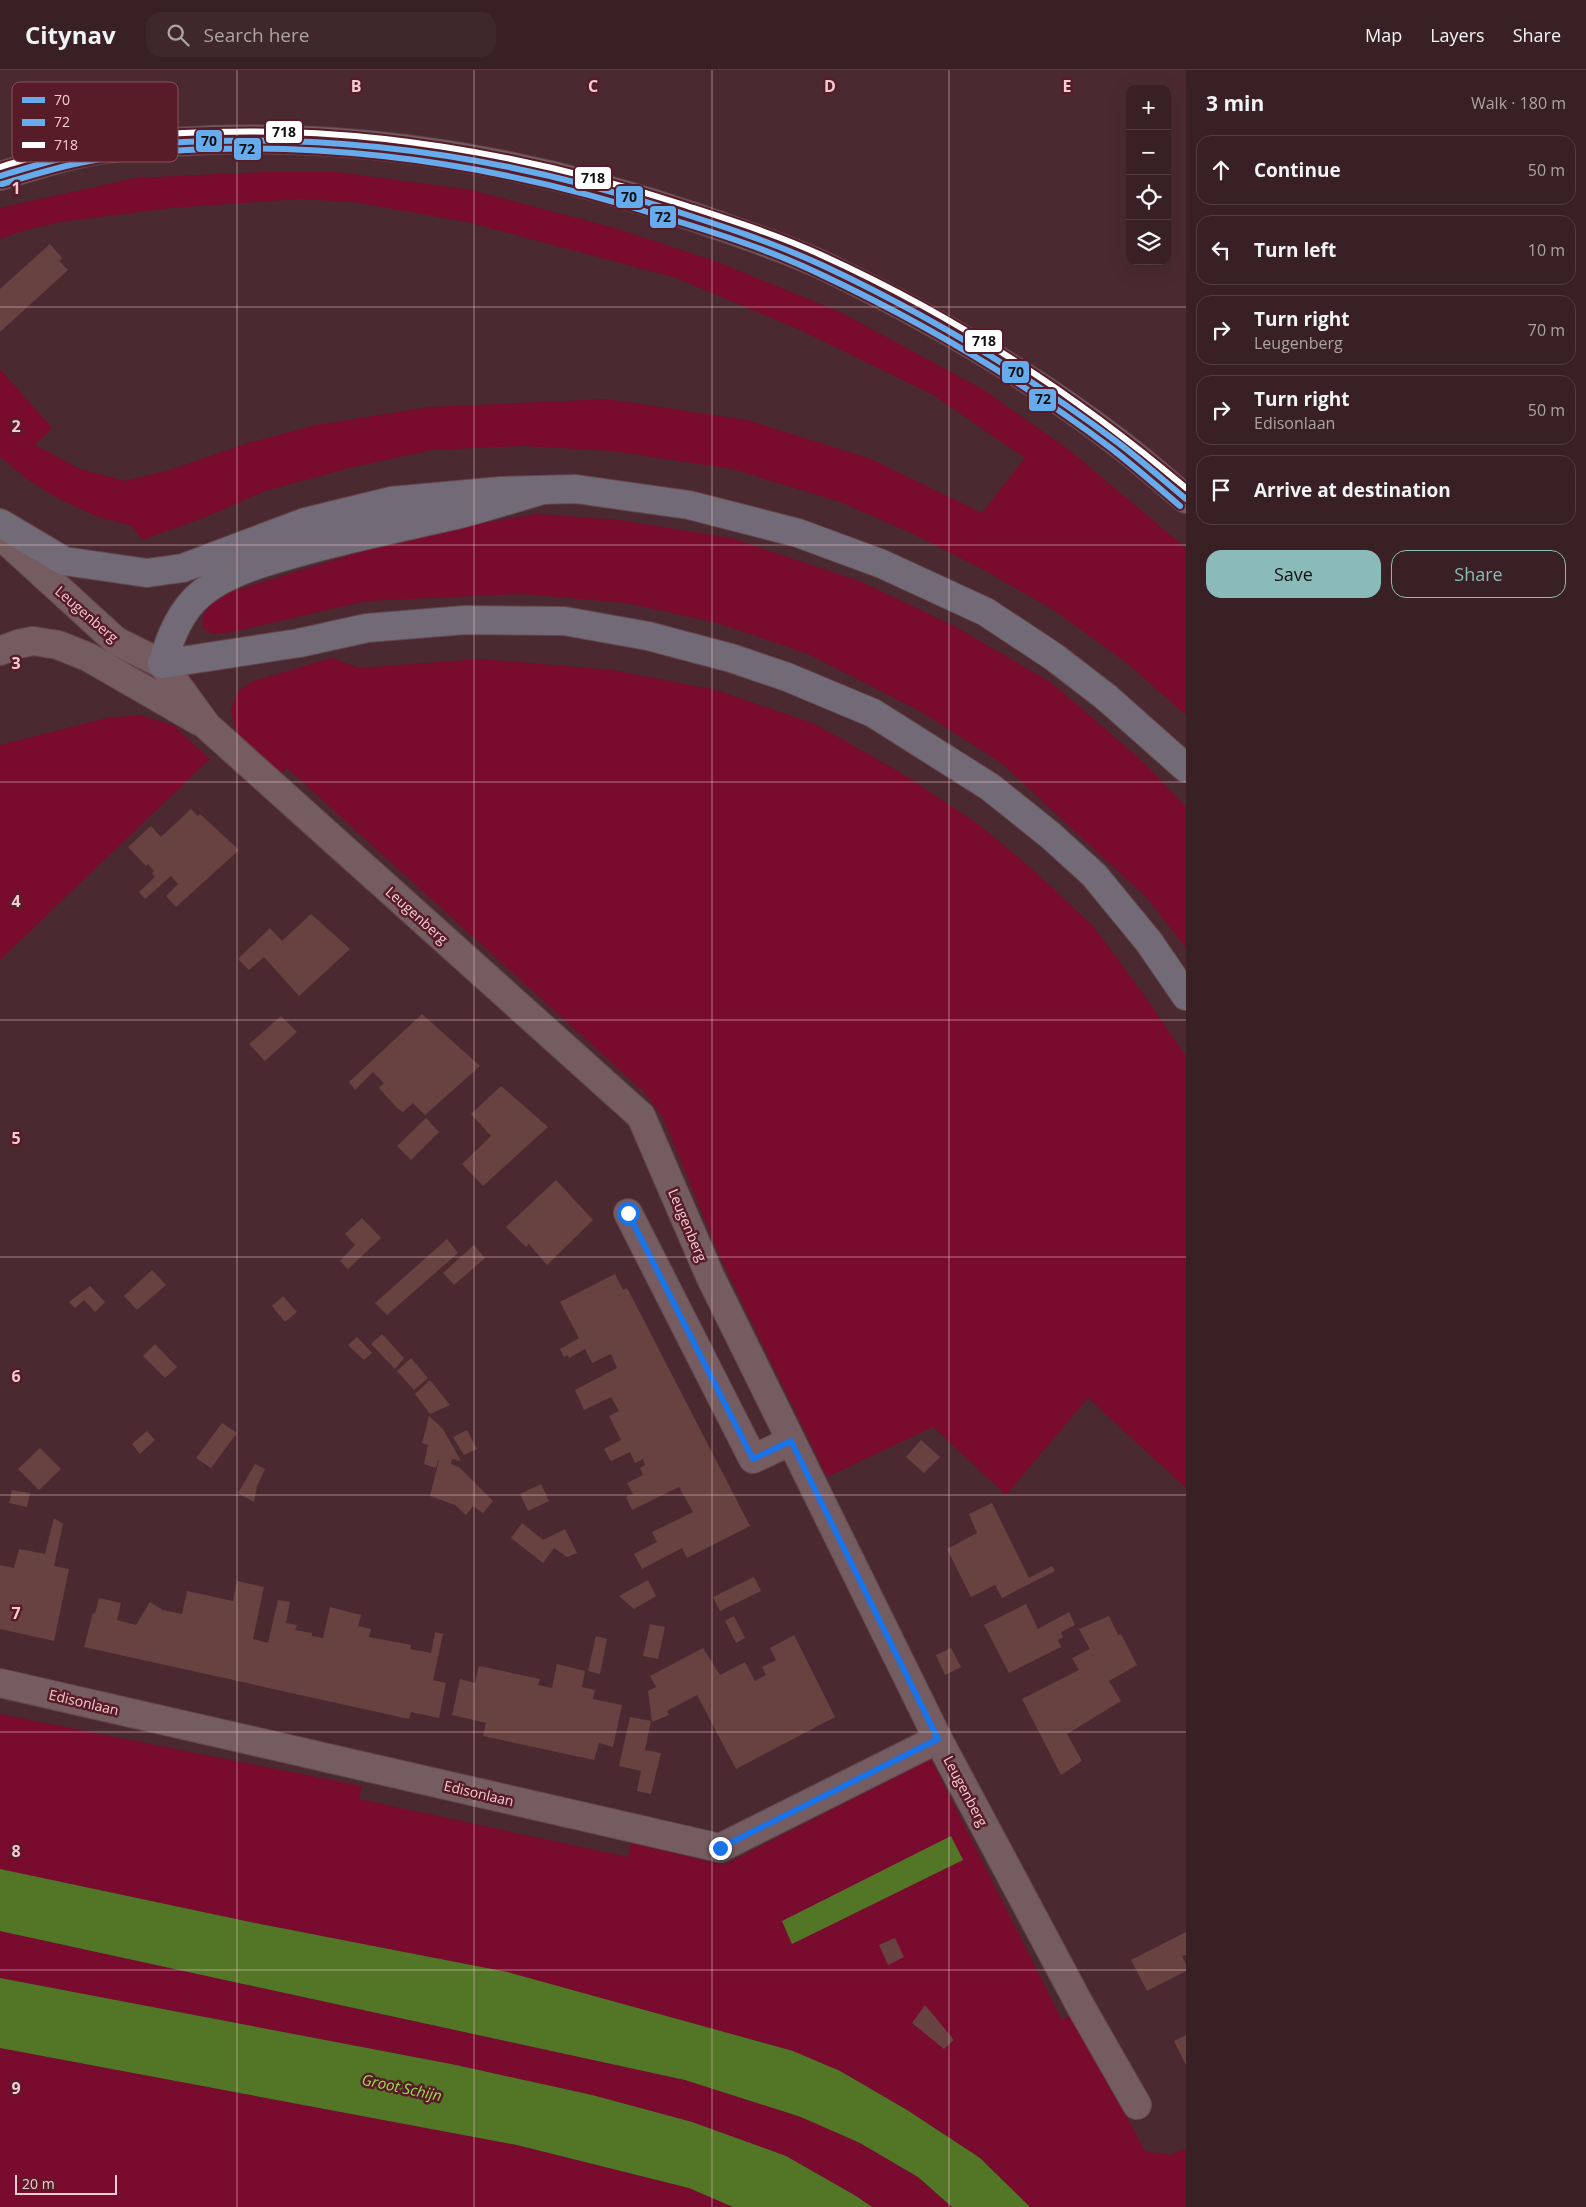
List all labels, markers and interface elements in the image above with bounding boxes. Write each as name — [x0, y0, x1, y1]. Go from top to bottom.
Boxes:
search box — [146, 12, 496, 57]
text: Citynav — [25, 18, 116, 51]
icon: search — [164, 21, 192, 49]
text: Search here — [204, 22, 309, 48]
text: Map — [1365, 23, 1402, 47]
text: Layers — [1430, 23, 1485, 47]
text: Share — [1513, 23, 1561, 47]
text: B — [351, 75, 361, 97]
text: C — [588, 75, 598, 97]
text: D — [824, 75, 836, 97]
text: E — [1063, 75, 1072, 97]
legend — [12, 82, 178, 162]
map controls — [1126, 85, 1171, 265]
button: + — [1126, 85, 1171, 130]
text: 3 min — [1206, 89, 1264, 117]
text: 70 — [54, 90, 70, 109]
text: Walk · 180 m — [1471, 92, 1566, 114]
text: 72 — [54, 112, 70, 131]
line badge: 718 — [265, 120, 303, 144]
text: 718 — [272, 122, 296, 141]
line badge: 70 — [195, 129, 223, 153]
button: − — [1126, 130, 1171, 175]
text: 70 — [201, 131, 217, 150]
text: 718 — [54, 135, 78, 154]
line badge: 72 — [233, 137, 262, 161]
text: 72 — [239, 139, 255, 158]
icon: ahead — [1207, 156, 1235, 184]
text: Continue — [1254, 157, 1341, 183]
text: 50 m — [1528, 159, 1565, 181]
line badge: 718 — [574, 166, 612, 190]
text: 718 — [581, 168, 605, 187]
button: locate — [1126, 175, 1171, 220]
text: 1 — [11, 177, 21, 199]
line badge: 70 — [615, 185, 644, 209]
text: 70 — [621, 187, 637, 206]
line badge: 72 — [649, 205, 677, 229]
text: 72 — [655, 207, 671, 226]
button: layers — [1126, 220, 1171, 265]
icon: left — [1207, 236, 1235, 264]
text: Turn left — [1254, 237, 1336, 263]
text: 10 m — [1528, 239, 1565, 261]
text: Turn right — [1254, 306, 1349, 332]
icon: right — [1207, 316, 1235, 344]
text: 70 m — [1528, 319, 1565, 341]
line badge: 718 — [964, 329, 1003, 353]
text: 718 — [972, 331, 996, 350]
text: Leugenberg — [1254, 332, 1343, 354]
line badge: 70 — [1001, 360, 1030, 384]
text: 70 — [1008, 362, 1024, 381]
text: Turn right — [1254, 386, 1349, 412]
line badge: 72 — [1028, 388, 1057, 412]
text: 72 — [1035, 389, 1051, 408]
icon: right — [1207, 396, 1235, 424]
text: 50 m — [1528, 399, 1565, 421]
text: Edisonlaan — [1254, 412, 1335, 434]
text: 2 — [11, 415, 21, 437]
icon: arrive — [1207, 476, 1235, 504]
text: Arrive at destination — [1254, 477, 1451, 503]
button: Save — [1206, 550, 1381, 598]
button: Share — [1391, 550, 1566, 598]
street label: Leugenberg — [51, 581, 123, 647]
text: 3 — [11, 652, 21, 674]
street label: Leugenberg — [382, 882, 452, 948]
text: 4 — [11, 890, 21, 912]
text: 5 — [11, 1127, 21, 1149]
street label: Leugenberg — [664, 1186, 712, 1265]
route start — [617, 1202, 640, 1225]
text: 6 — [11, 1365, 21, 1387]
text: 7 — [11, 1602, 21, 1624]
street label: Edisonlaan — [47, 1685, 121, 1719]
street label: Leugenberg — [939, 1752, 993, 1830]
street label: Edisonlaan — [442, 1776, 516, 1810]
route end — [709, 1837, 732, 1860]
text: 8 — [11, 1840, 21, 1862]
water label: Groot Schijn — [360, 2069, 444, 2105]
text: 9 — [11, 2077, 21, 2099]
scale bar — [15, 2172, 118, 2195]
text: 20 m — [22, 2174, 55, 2193]

